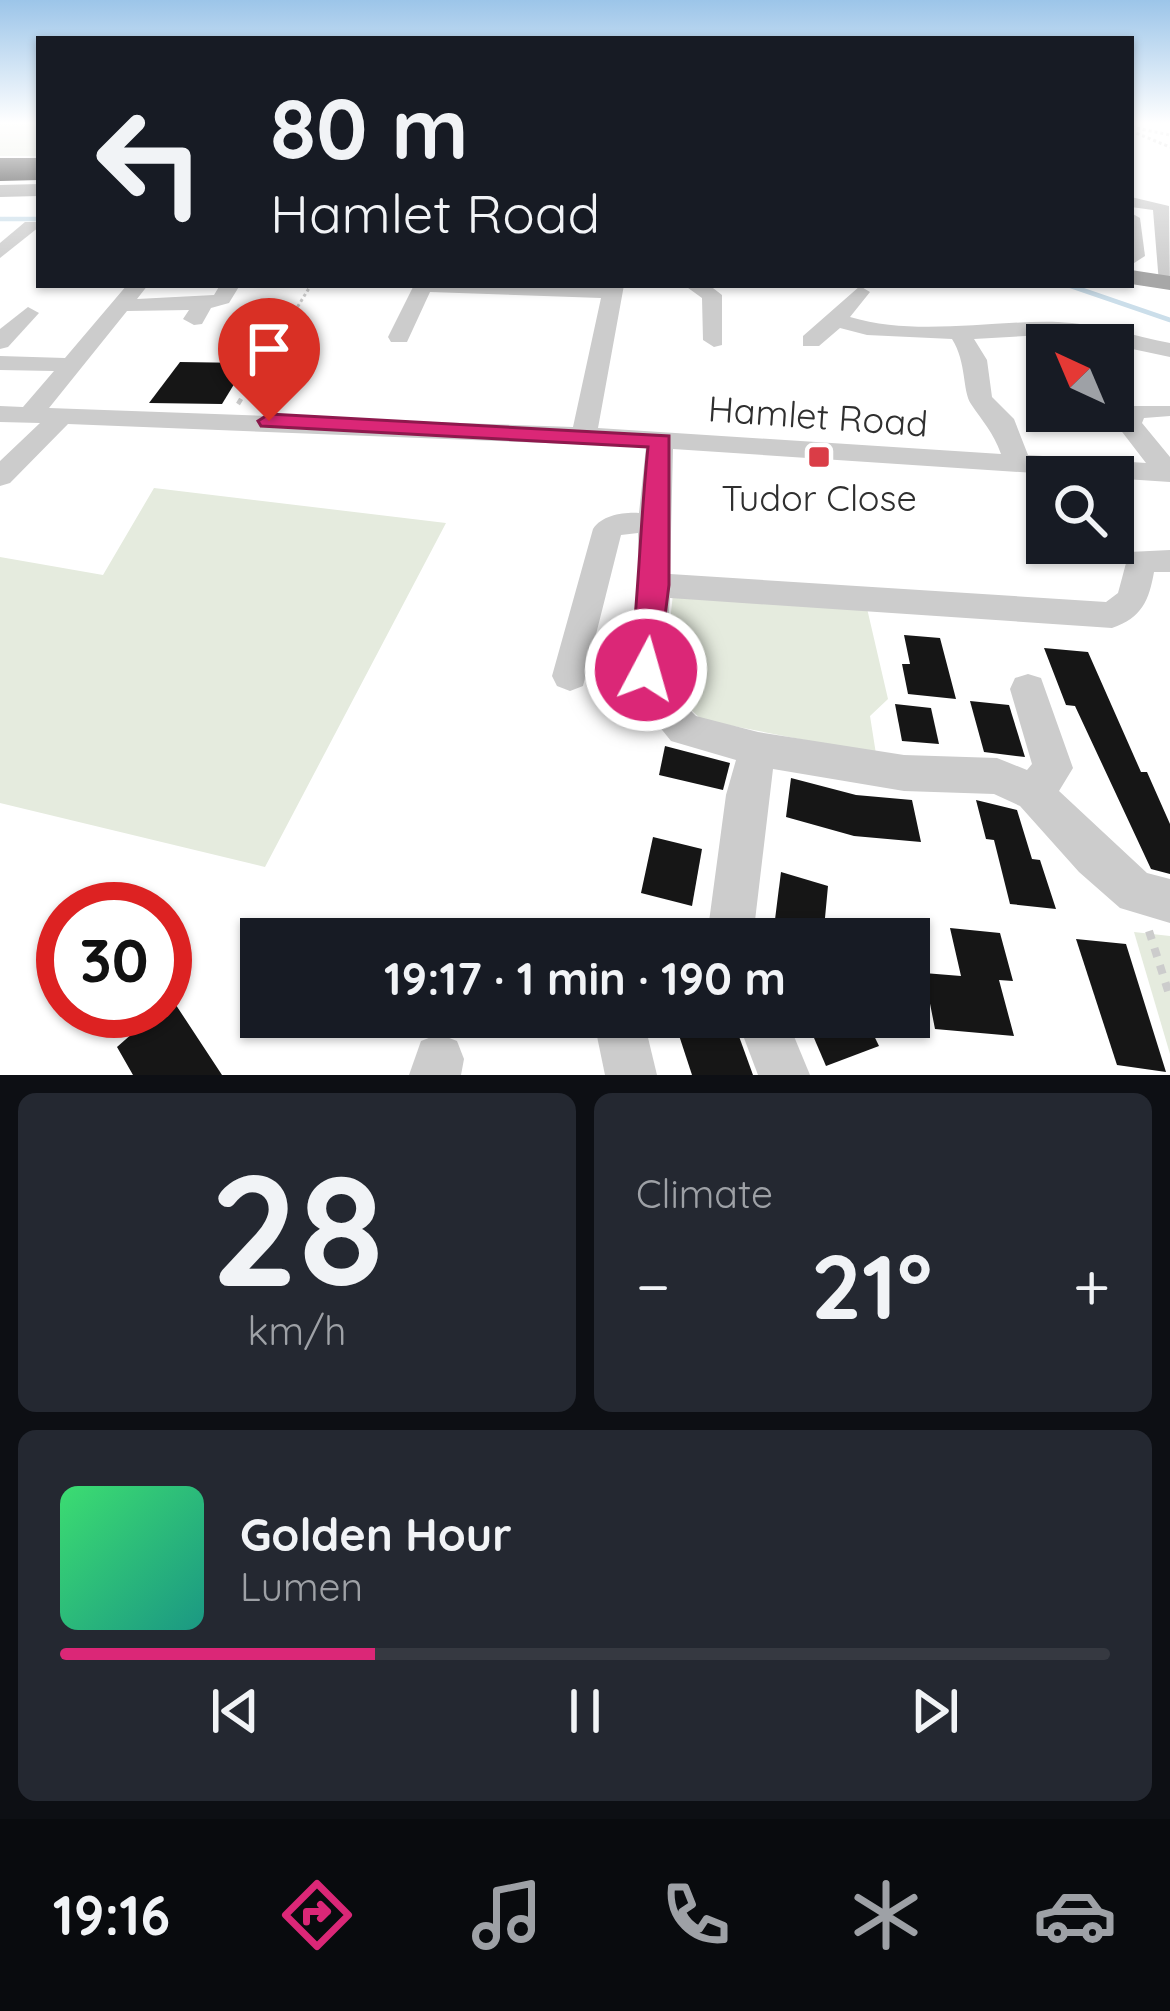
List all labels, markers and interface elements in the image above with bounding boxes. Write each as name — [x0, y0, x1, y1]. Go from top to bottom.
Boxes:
text: 80 m — [270, 75, 469, 180]
icon: left — [72, 84, 228, 240]
text: Hamlet Road — [270, 179, 600, 247]
pin — [218, 298, 320, 421]
icon: arrive — [236, 316, 302, 382]
north arrow — [1026, 324, 1134, 432]
map controls — [1026, 324, 1134, 564]
street label: Hamlet Road — [707, 385, 929, 446]
marker: Tudor Close — [806, 444, 832, 470]
button: search — [1026, 456, 1134, 564]
place label: Tudor Close — [721, 475, 917, 520]
position arrow — [583, 607, 709, 733]
speed limit sign: 30 — [36, 882, 192, 1038]
text: 19:17 · 1 min · 190 m — [384, 950, 786, 1006]
text: 28 — [210, 1130, 384, 1325]
text: Climate — [636, 1169, 773, 1218]
text: 21° — [811, 1229, 932, 1342]
text: − — [636, 1244, 670, 1327]
text: + — [1073, 1244, 1110, 1327]
text: km/h — [248, 1306, 346, 1355]
text: Golden Hour — [240, 1506, 512, 1562]
text: Lumen — [240, 1562, 363, 1611]
icon: previous — [202, 1678, 268, 1744]
icon: pause — [552, 1678, 618, 1744]
icon: next — [902, 1678, 968, 1744]
icon: directions — [275, 1873, 359, 1957]
icon: music — [465, 1873, 549, 1957]
icon: phone — [654, 1873, 738, 1957]
icon: climate — [844, 1873, 928, 1957]
icon: car — [1033, 1873, 1117, 1957]
text: 19:16 — [53, 1881, 170, 1949]

